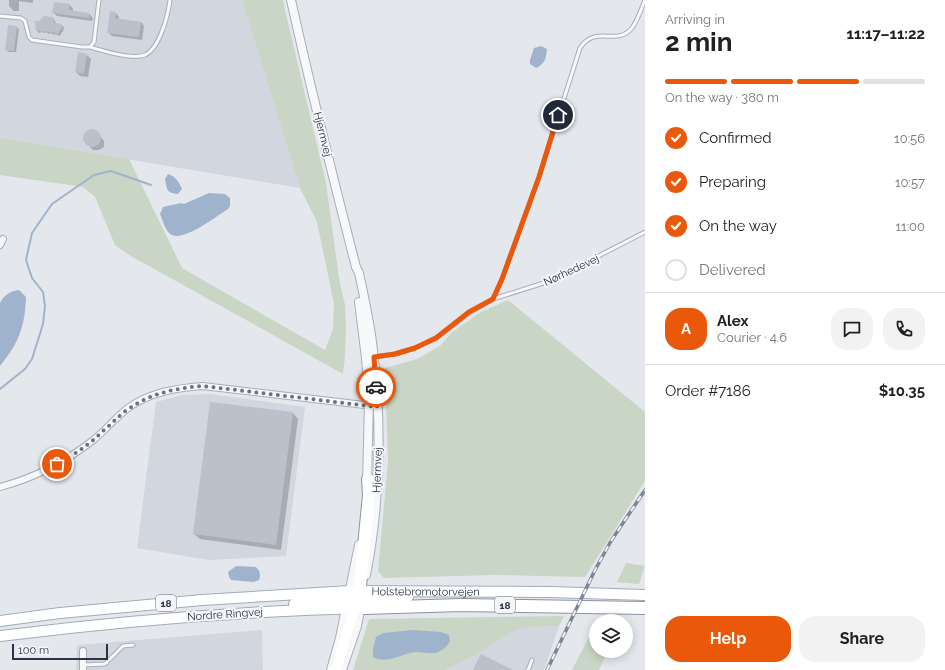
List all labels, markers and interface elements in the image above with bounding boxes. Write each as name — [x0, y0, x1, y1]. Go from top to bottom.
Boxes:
text: Arriving in — [665, 12, 725, 27]
text: 11:17–11:22 — [846, 25, 925, 43]
text: 2 min — [665, 27, 732, 57]
text: On the way · 380 m — [665, 90, 779, 105]
pin — [541, 98, 575, 132]
icon: home — [547, 104, 569, 126]
street label: Hjermvej — [311, 110, 334, 158]
icon: check — [665, 127, 687, 149]
text: Confirmed — [699, 129, 772, 147]
text: 10:56 — [894, 131, 925, 146]
icon: check — [665, 171, 687, 193]
text: Preparing — [699, 173, 766, 191]
text: 10:57 — [895, 175, 925, 190]
icon: check — [665, 215, 687, 237]
text: On the way — [699, 217, 777, 235]
text: 11:00 — [896, 219, 925, 234]
street label: Nørhedevej — [542, 252, 601, 289]
text: Delivered — [699, 261, 766, 279]
button: chat — [831, 308, 873, 350]
button: phone — [883, 308, 925, 350]
text: Alex — [717, 312, 748, 330]
text: A — [681, 320, 691, 338]
text: Courier · 4.6 — [717, 330, 787, 345]
courier — [356, 367, 396, 407]
icon: car — [365, 376, 387, 398]
text: Order #7186 — [665, 382, 751, 400]
text: $10.35 — [879, 382, 925, 400]
pin — [40, 447, 74, 481]
street label: Hjermvej — [370, 447, 385, 493]
icon: bag — [46, 453, 68, 475]
street label: Holstebromotorvejen — [372, 585, 480, 599]
road number: 18 — [156, 595, 176, 611]
road number: 18 — [495, 597, 515, 613]
street label: Nordre Ringvej — [187, 605, 263, 624]
map controls — [589, 614, 633, 658]
button: layers — [589, 614, 633, 658]
button: Help — [665, 616, 791, 662]
button: Share — [799, 616, 925, 662]
scale bar — [12, 642, 108, 661]
text: 100 m — [18, 644, 49, 657]

